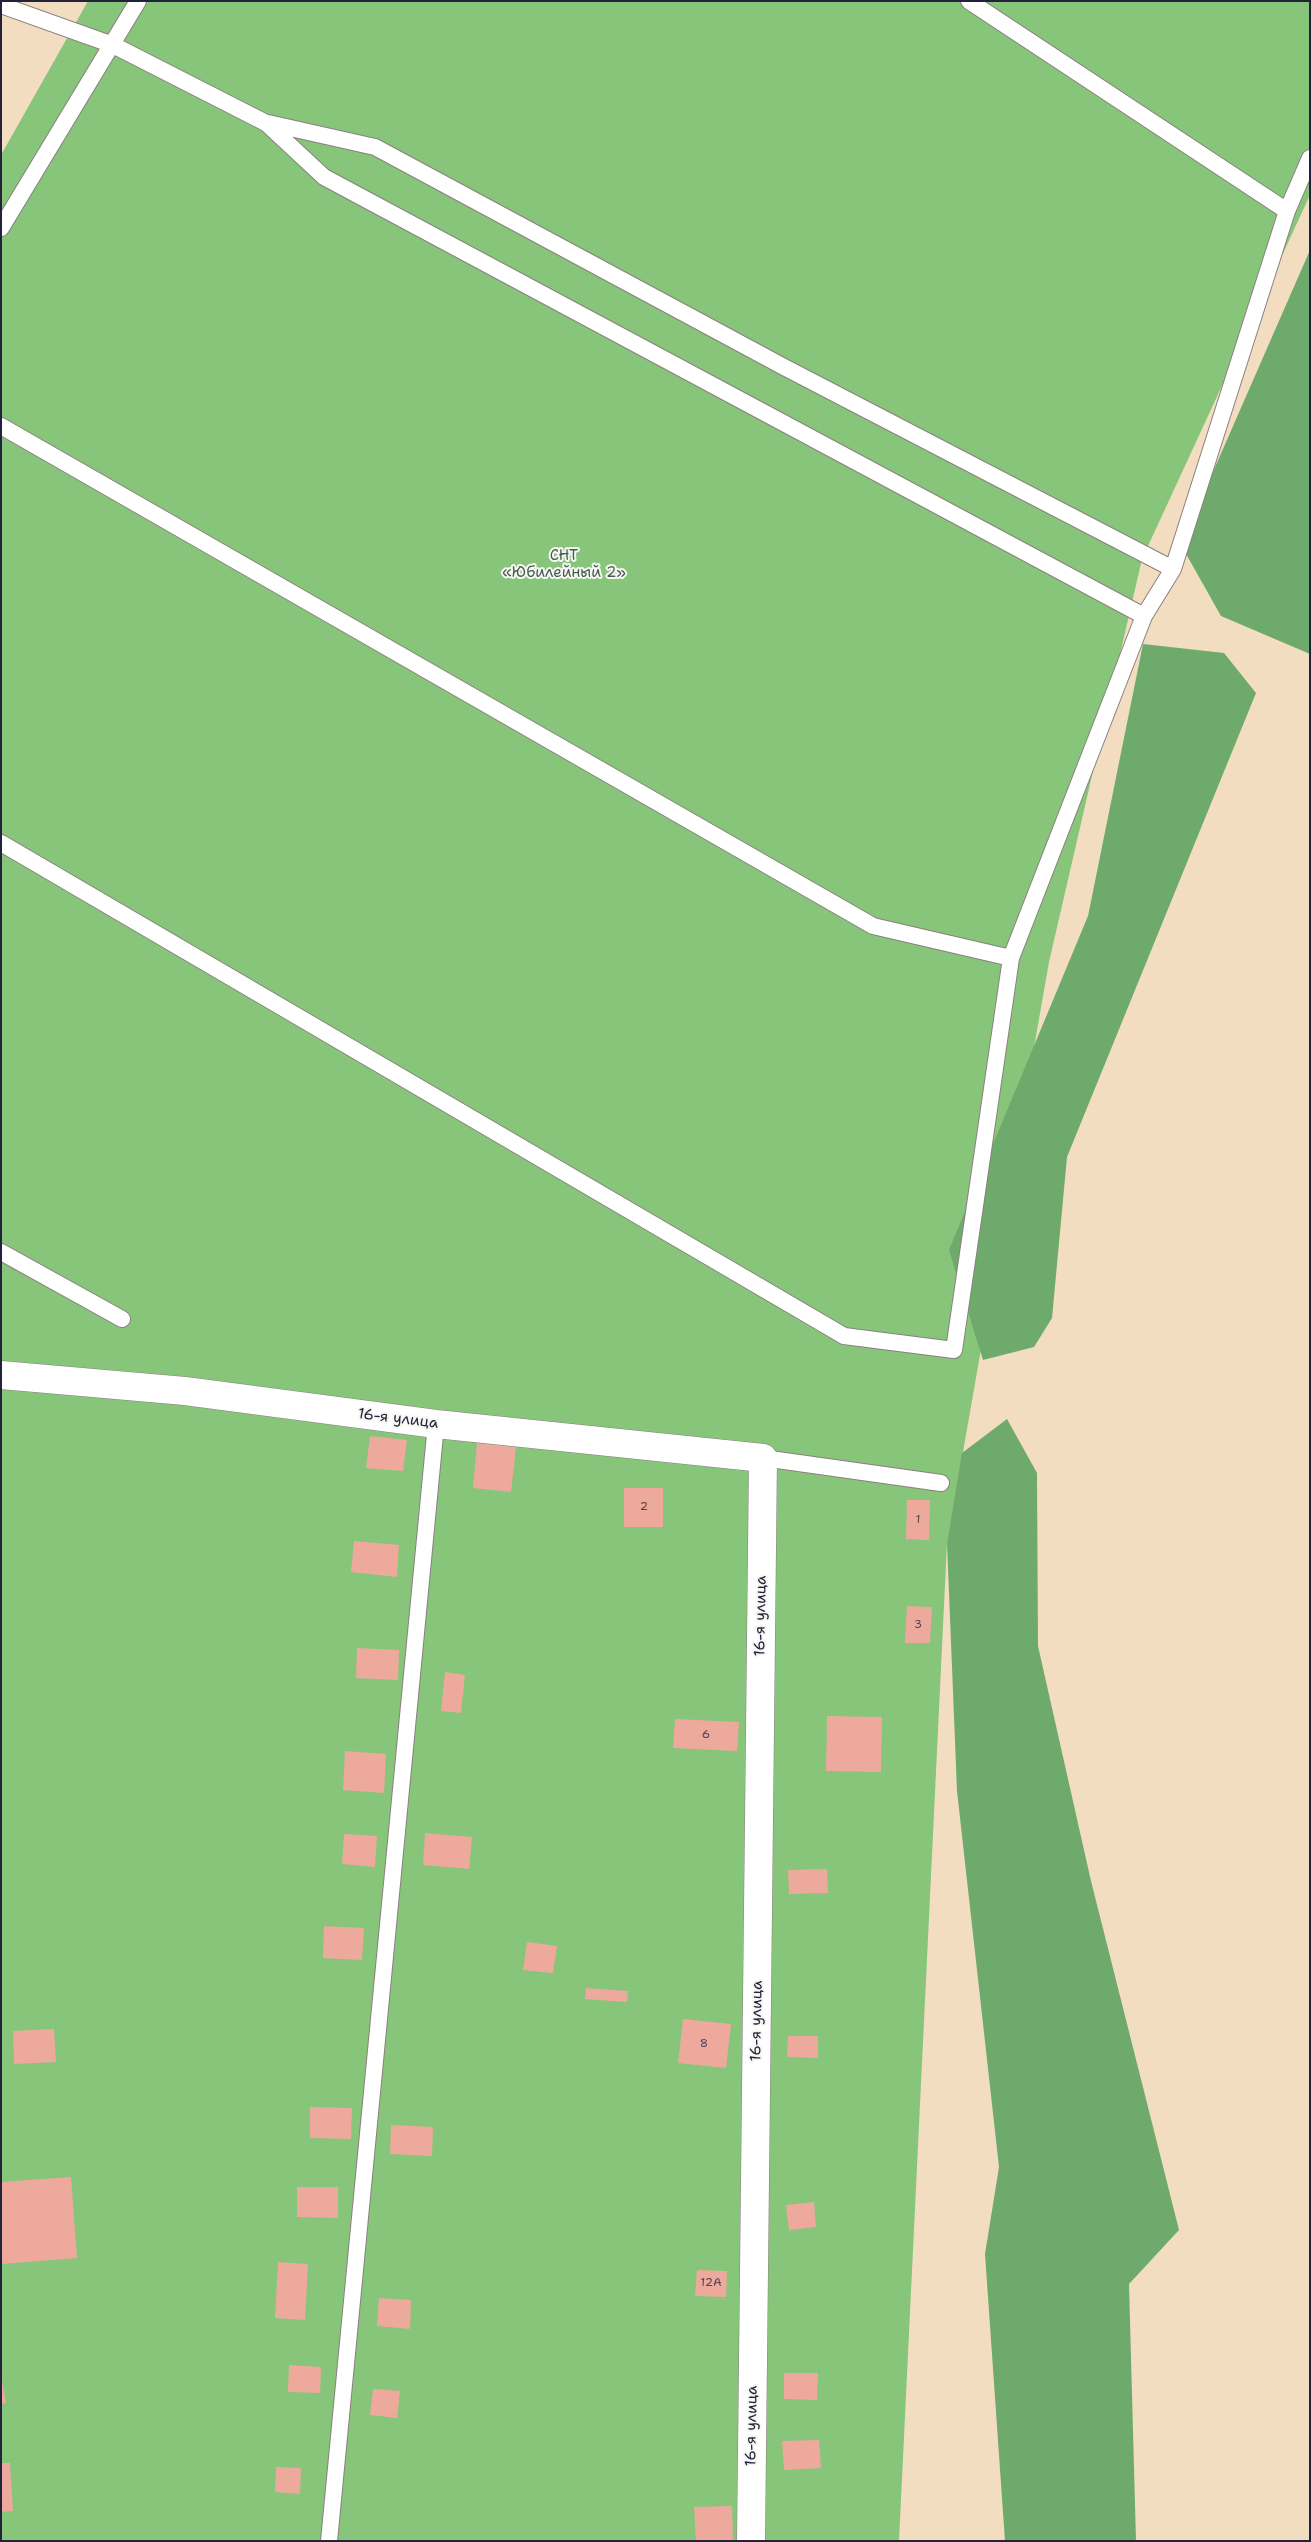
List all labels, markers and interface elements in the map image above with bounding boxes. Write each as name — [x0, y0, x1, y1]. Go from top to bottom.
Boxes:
park label: СНТ «Юбилейный 2» — [502, 547, 626, 582]
street label: 16-я улица — [357, 1405, 439, 1433]
house number: 2 — [640, 1500, 648, 1514]
house number: 1 — [915, 1513, 921, 1527]
street label: 16-я улица — [751, 1575, 771, 1657]
house number: 3 — [914, 1618, 922, 1632]
house number: 6 — [702, 1728, 710, 1742]
street label: 16-я улица — [747, 1980, 767, 2062]
house number: 8 — [700, 2037, 708, 2051]
house number: 12А — [700, 2276, 722, 2290]
street label: 16-я улица — [742, 2385, 762, 2467]

